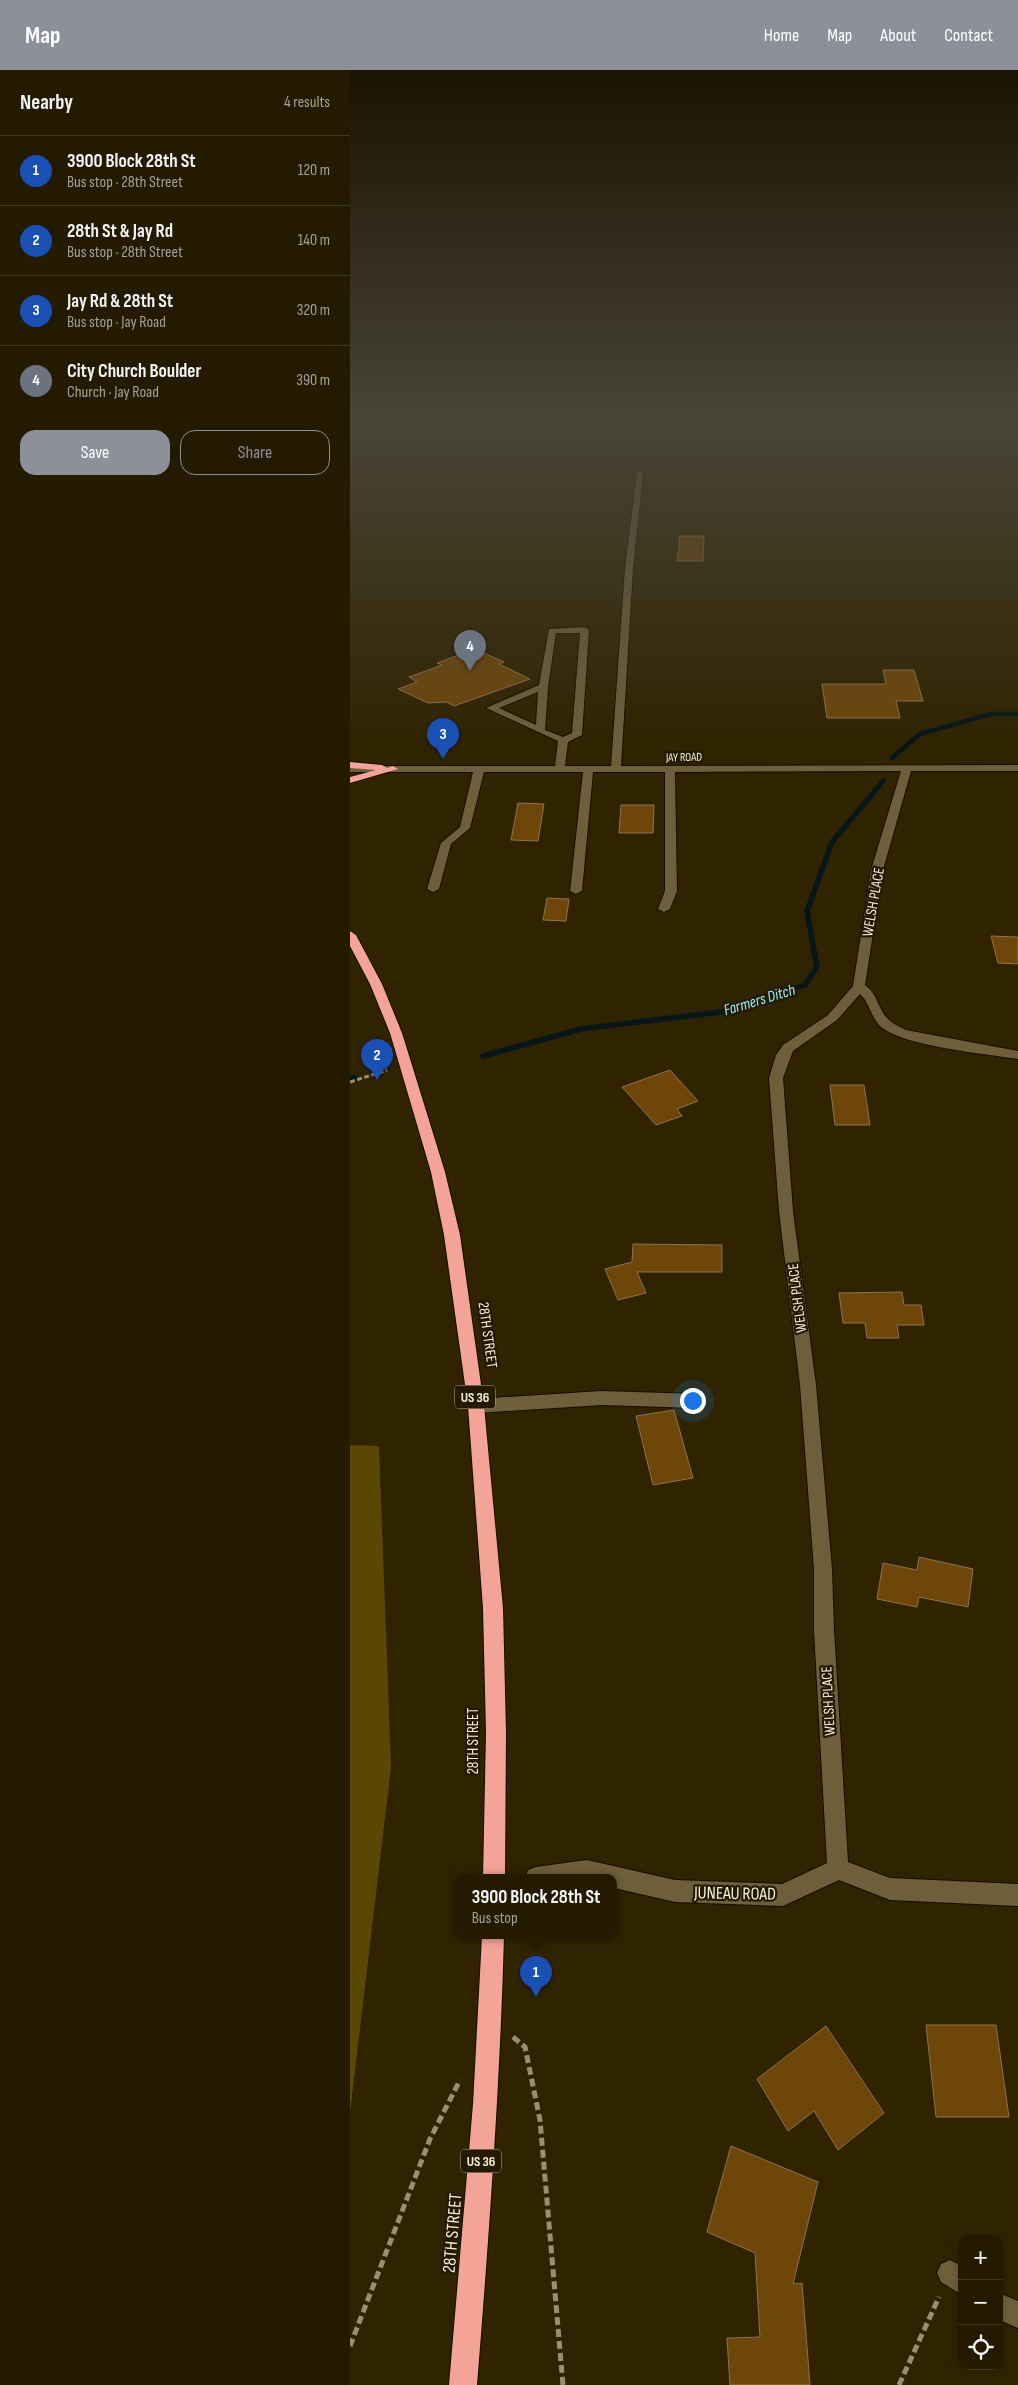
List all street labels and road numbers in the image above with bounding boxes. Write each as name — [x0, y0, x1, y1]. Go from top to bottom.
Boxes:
street label: JAY ROAD — [665, 750, 702, 765]
street label: WELSH PLACE — [858, 866, 889, 938]
street label: WELSH PLACE — [784, 1262, 811, 1334]
street label: 28TH STREET — [473, 1301, 502, 1369]
road number: US 36 — [455, 1385, 495, 1408]
street label: WELSH PLACE — [817, 1666, 840, 1736]
street label: 28TH STREET — [464, 1708, 483, 1774]
street label: JUNEAU ROAD — [693, 1882, 776, 1905]
road number: US 36 — [461, 2150, 501, 2172]
street label: 28TH STREET — [439, 2192, 466, 2274]

